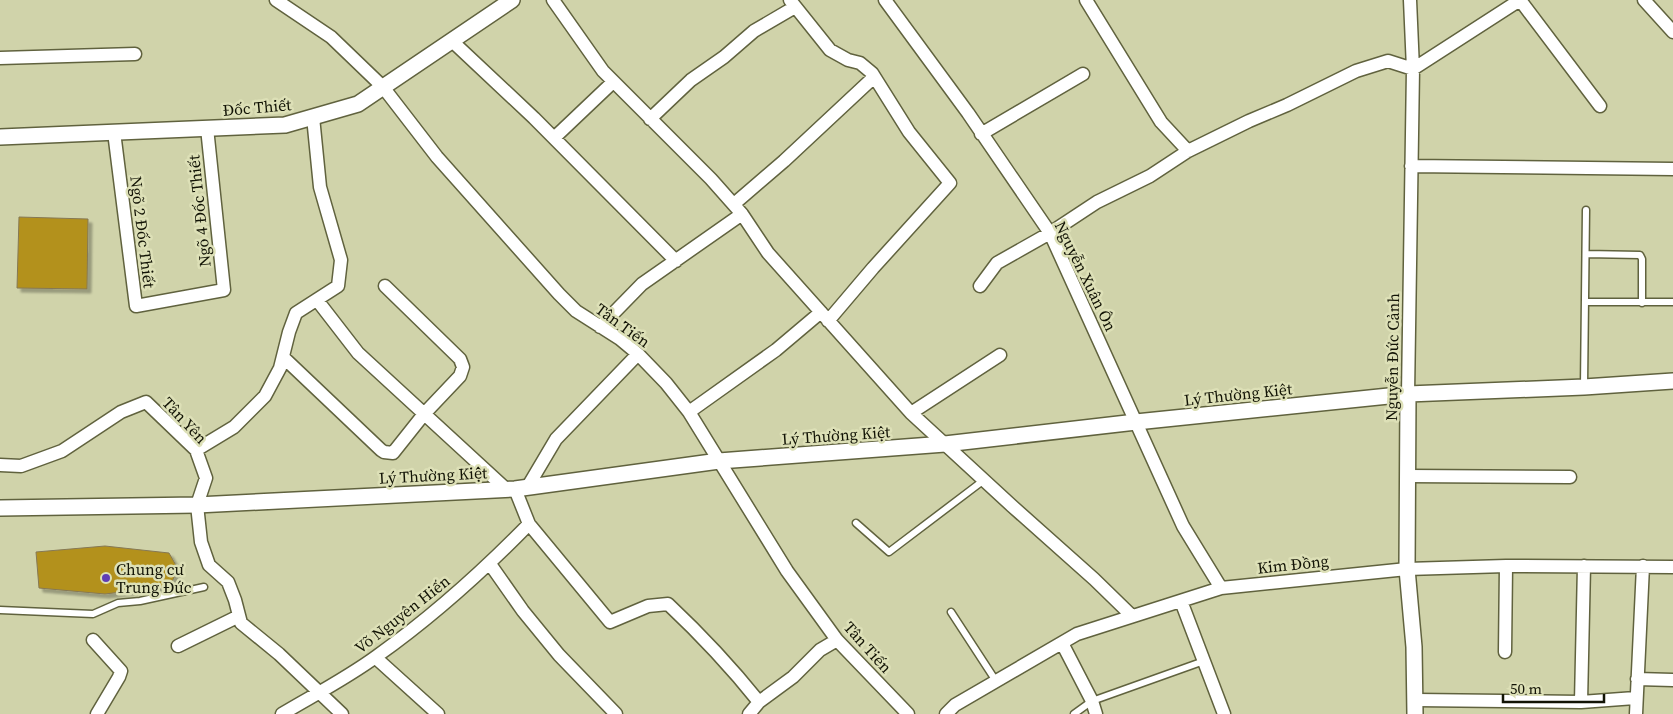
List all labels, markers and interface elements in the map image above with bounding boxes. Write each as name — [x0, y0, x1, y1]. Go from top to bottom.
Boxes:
street label: Đốc Thiết — [222, 93, 293, 121]
street label: Ngõ 4 Đốc Thiết — [182, 153, 216, 268]
street label: Ngõ 2 Đốc Thiết — [125, 175, 161, 290]
street label: Nguyễn Xuân Ôn — [1050, 217, 1122, 335]
street label: Nguyễn Đức Cảnh — [1380, 292, 1404, 421]
street label: Tân Tiến — [591, 298, 655, 352]
street label: Lý Thường Kiệt — [1183, 377, 1294, 411]
street label: Tân Yên — [158, 392, 213, 448]
street label: Lý Thường Kiệt — [781, 420, 892, 450]
street label: Lý Thường Kiệt — [378, 461, 489, 489]
street label: Kim Đồng — [1256, 549, 1330, 579]
place label: Chung cư Trung Đức — [116, 558, 192, 598]
street label: Võ Nguyên Hiến — [350, 570, 455, 658]
marker: Chung cư Trung Đức — [100, 572, 112, 584]
street label: Tân Tiến — [839, 616, 897, 678]
scale bar — [1503, 672, 1604, 704]
text: 50 m — [1510, 678, 1542, 699]

